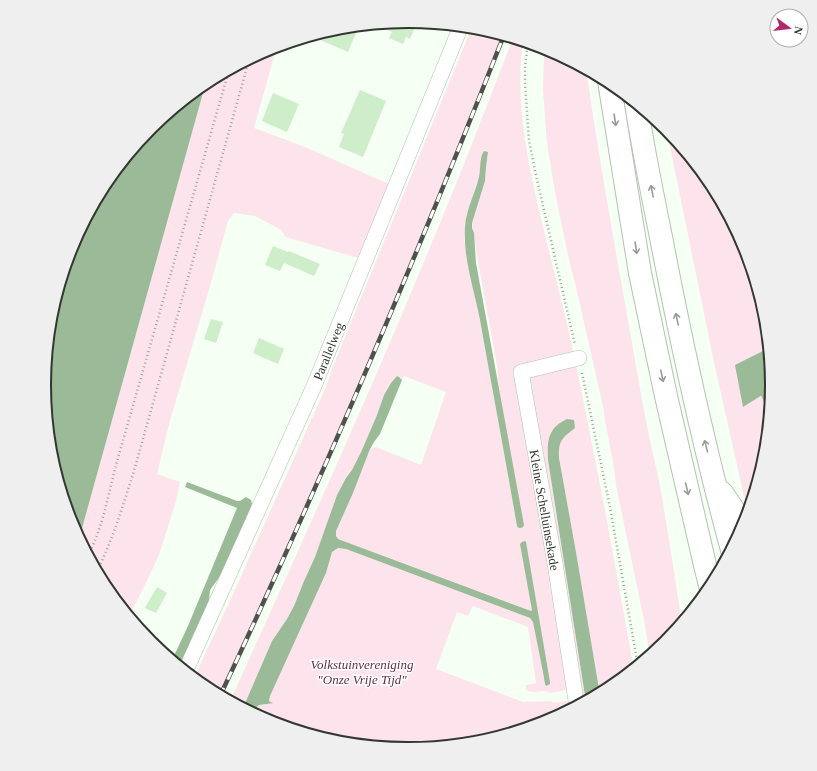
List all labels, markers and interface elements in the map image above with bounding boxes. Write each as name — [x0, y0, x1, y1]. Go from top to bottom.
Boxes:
north arrow — [769, 8, 809, 48]
text: N — [792, 25, 805, 36]
one-way arrow — [611, 113, 619, 126]
one-way arrow — [647, 185, 655, 198]
one-way arrow — [632, 241, 640, 254]
one-way arrow — [672, 313, 680, 326]
street label: Parallelweg — [310, 319, 347, 382]
one-way arrow — [658, 369, 666, 382]
one-way arrow — [701, 440, 709, 453]
street label: Kleine Schelluinsekade — [526, 449, 563, 572]
one-way arrow — [684, 482, 692, 495]
park label: Volkstuinvereniging "Onze Vrije Tijd" — [311, 657, 414, 687]

